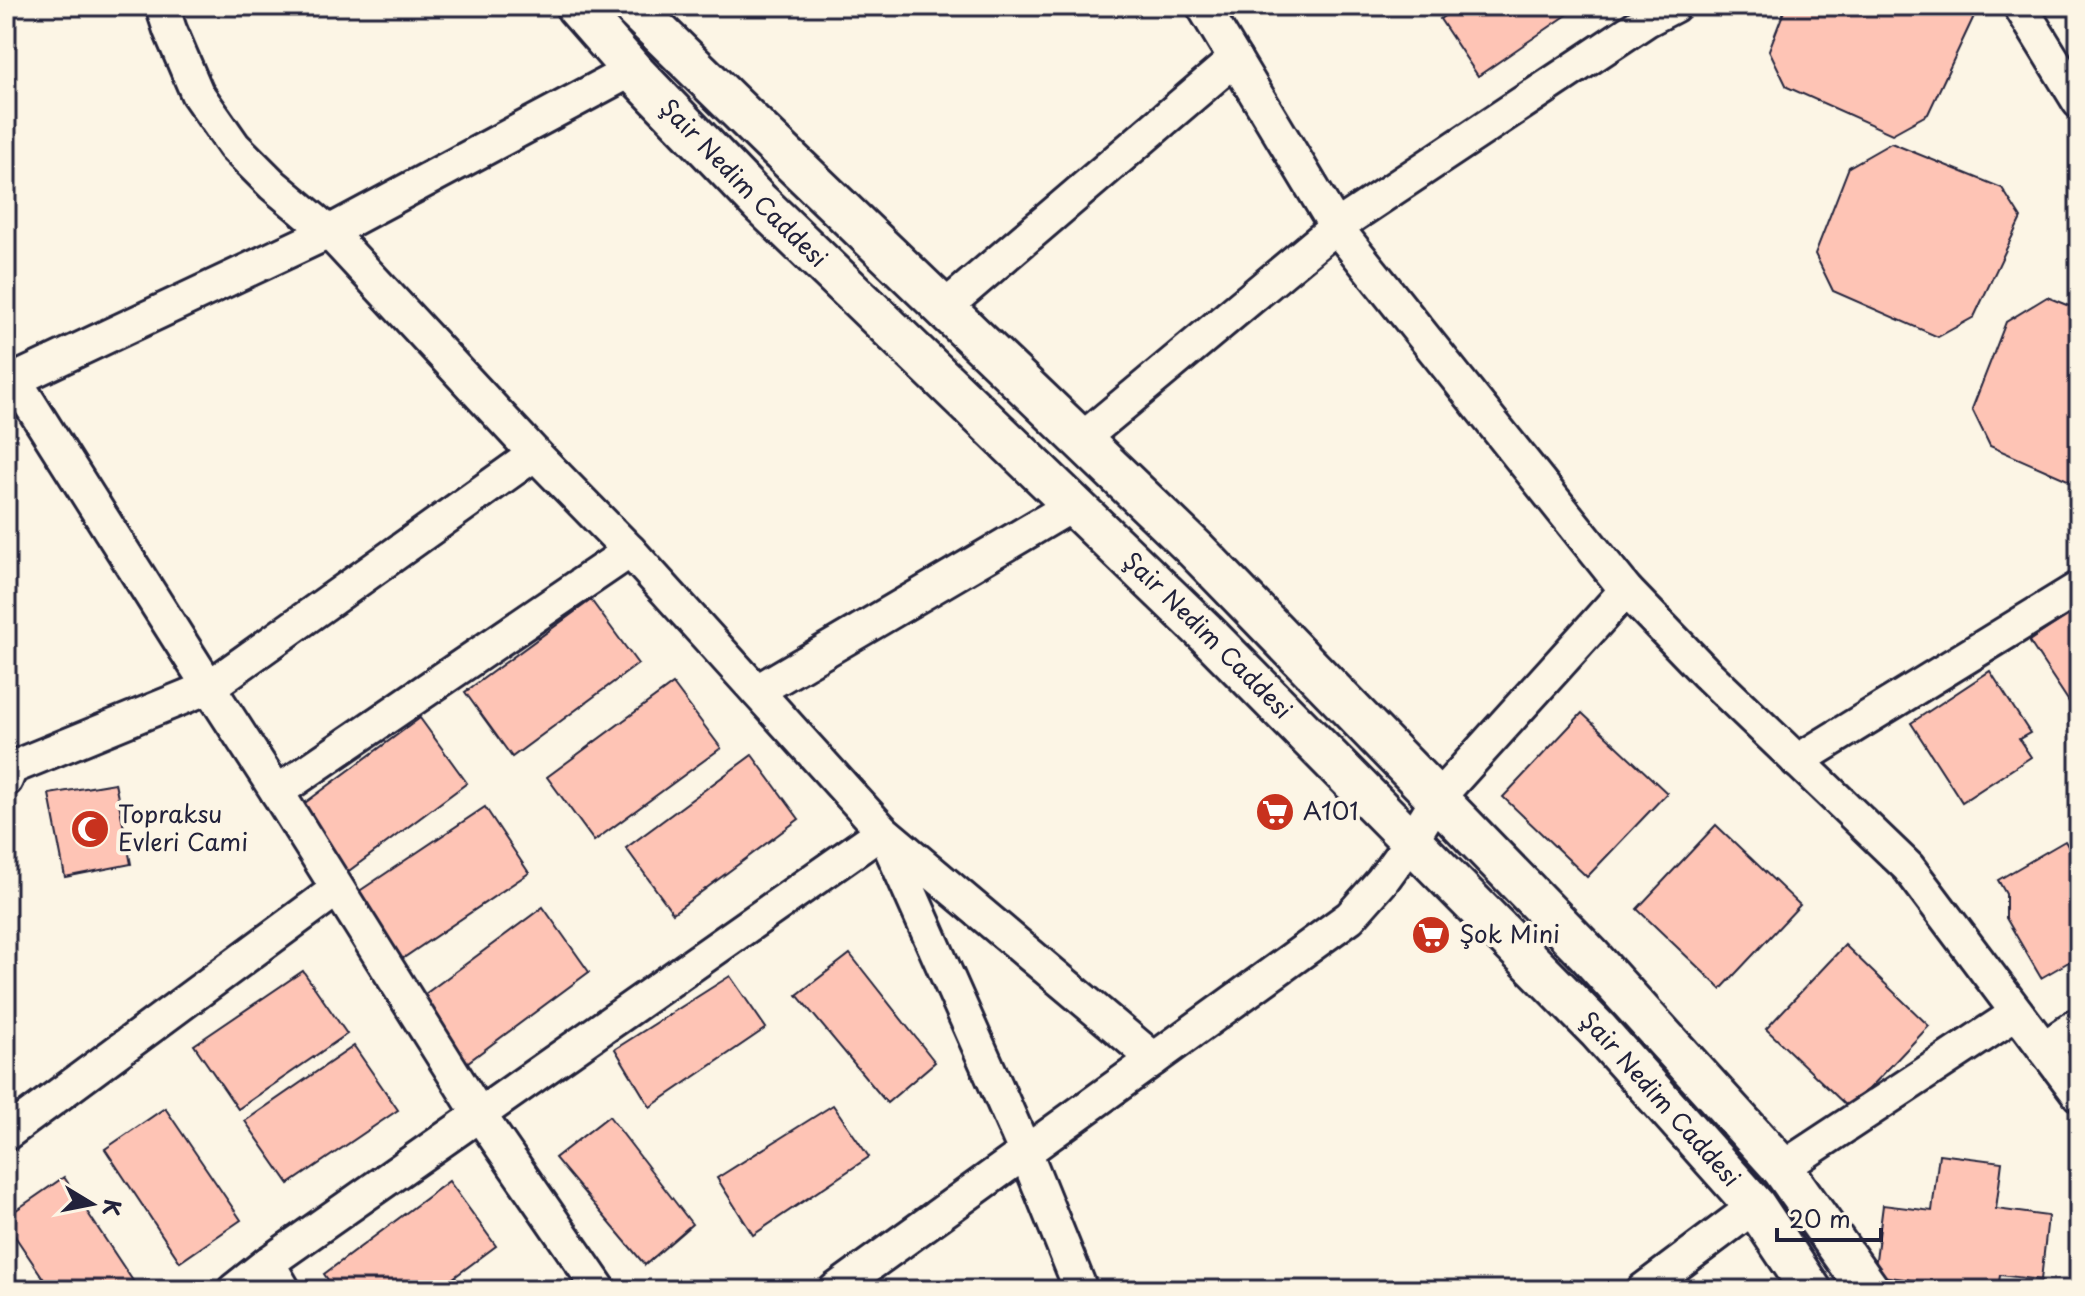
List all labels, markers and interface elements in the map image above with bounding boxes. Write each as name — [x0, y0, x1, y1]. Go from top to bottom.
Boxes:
street label: Şair Nedim Caddesi — [653, 90, 836, 275]
street label: Şair Nedim Caddesi — [1116, 543, 1301, 726]
supermarket icon: A101 — [1254, 791, 1296, 833]
place label: A101 — [1303, 792, 1358, 828]
place label: Topraksu Evleri Cami — [118, 795, 248, 859]
mosque icon: Topraksu Evleri Cami — [69, 808, 111, 850]
supermarket icon: Şok Mini — [1410, 914, 1452, 956]
place label: Şok Mini — [1459, 915, 1560, 951]
street label: Şair Nedim Caddesi — [1573, 1002, 1750, 1194]
north arrow — [52, 1164, 132, 1244]
scale bar — [1777, 1192, 1881, 1242]
text: K — [96, 1197, 131, 1219]
text: 20 m — [1789, 1200, 1851, 1236]

